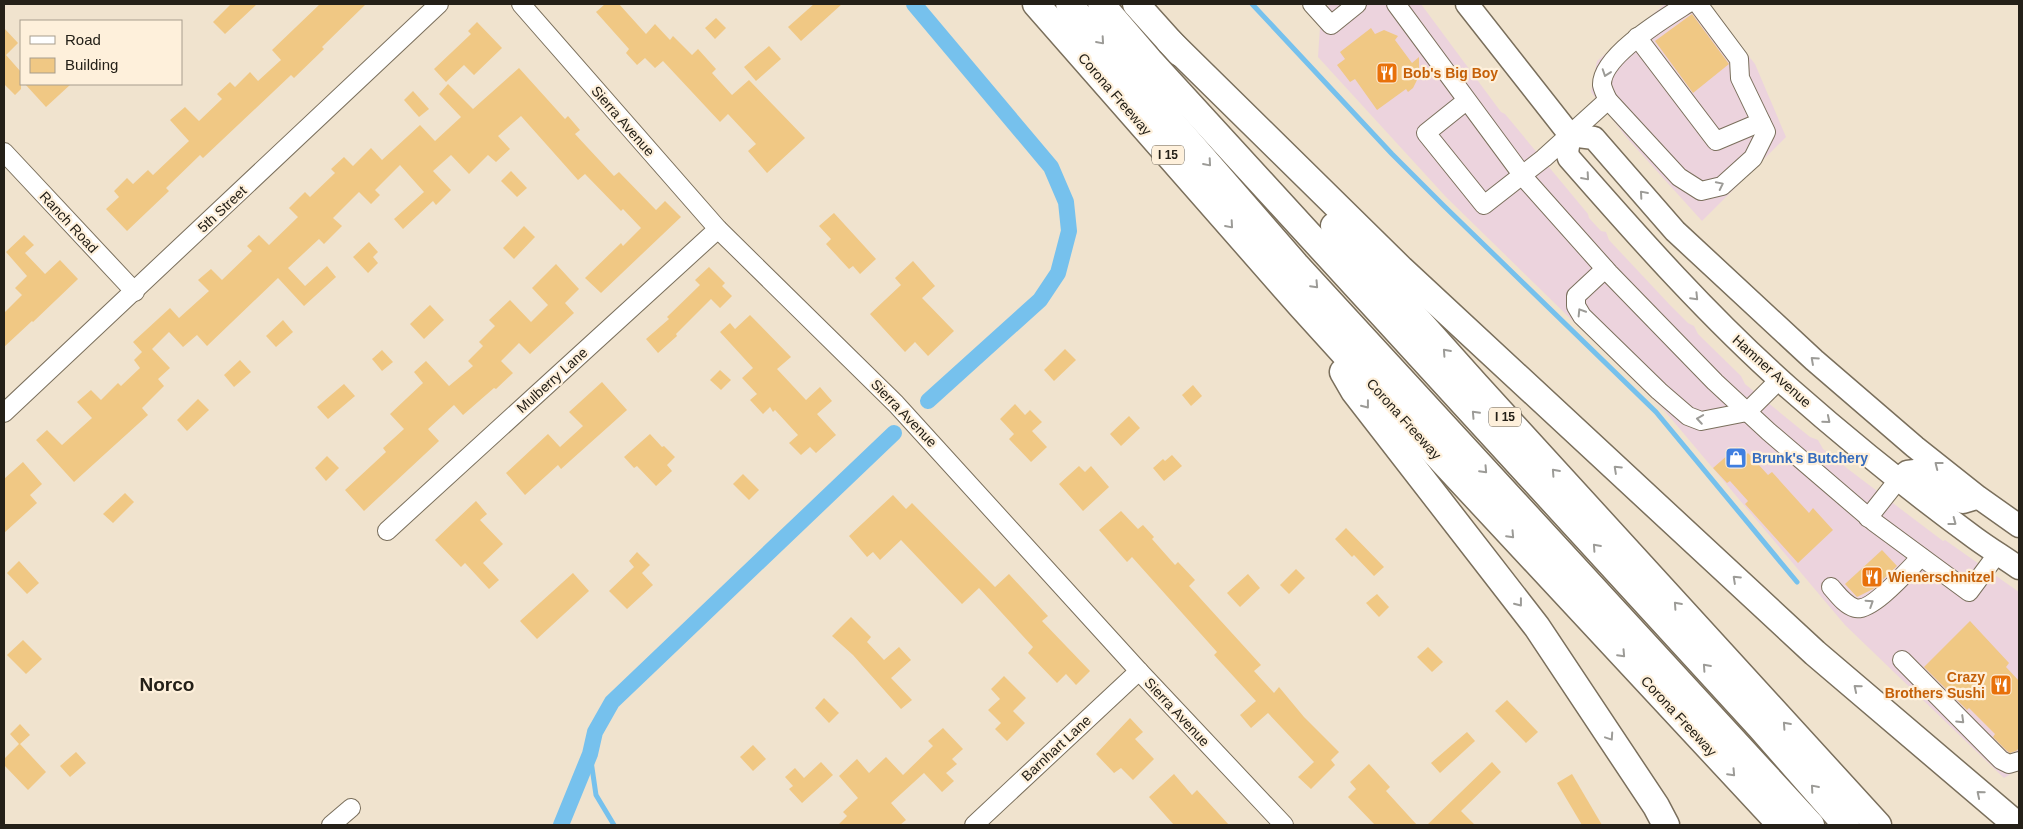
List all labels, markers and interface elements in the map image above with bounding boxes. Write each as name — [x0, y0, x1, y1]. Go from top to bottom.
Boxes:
legend — [20, 20, 182, 85]
text: Road — [65, 31, 101, 48]
one-way arrow — [1096, 35, 1105, 44]
street label: Corona Freeway — [1075, 50, 1155, 138]
text: Building — [65, 56, 118, 73]
restaurant icon: Bob's Big Boy — [1375, 61, 1399, 85]
place label: Bob's Big Boy — [1403, 65, 1498, 81]
one-way arrow — [1602, 68, 1612, 77]
street label: Sierra Avenue — [588, 83, 658, 159]
road number: I 15 — [1152, 146, 1184, 164]
one-way arrow — [1202, 158, 1211, 167]
one-way arrow — [1580, 172, 1589, 181]
one-way arrow — [1715, 180, 1724, 191]
street label: 5th Street — [194, 182, 250, 236]
street label: Ranch Road — [37, 188, 101, 256]
one-way arrow — [1640, 191, 1649, 200]
one-way arrow — [1224, 219, 1233, 228]
one-way arrow — [1309, 280, 1318, 289]
one-way arrow — [1689, 292, 1698, 301]
one-way arrow — [1577, 308, 1587, 317]
street label: Hamner Avenue — [1729, 332, 1815, 411]
street label: Mulberry Lane — [513, 344, 591, 416]
one-way arrow — [1443, 348, 1452, 357]
one-way arrow — [1811, 357, 1820, 366]
street label: Corona Freeway — [1363, 375, 1445, 463]
street label: Sierra Avenue — [868, 376, 940, 450]
one-way arrow — [1360, 399, 1368, 408]
road number: I 15 — [1489, 408, 1521, 427]
one-way arrow — [1472, 411, 1481, 420]
one-way arrow — [1695, 414, 1704, 424]
one-way arrow — [1821, 414, 1830, 423]
shop icon: Brunk's Butchery — [1724, 446, 1748, 470]
place label: Brunk's Butchery — [1752, 450, 1868, 466]
one-way arrow — [1935, 463, 1944, 471]
one-way arrow — [1478, 464, 1487, 473]
one-way arrow — [1613, 466, 1622, 475]
one-way arrow — [1552, 469, 1561, 478]
one-way arrow — [1948, 516, 1957, 525]
one-way arrow — [1505, 530, 1514, 539]
one-way arrow — [1593, 544, 1602, 553]
restaurant icon: Wienerschnitzel — [1860, 565, 1884, 589]
place label: Wienerschnitzel — [1888, 569, 1994, 585]
one-way arrow — [1733, 576, 1742, 585]
one-way arrow — [1513, 597, 1521, 606]
one-way arrow — [1865, 600, 1874, 610]
one-way arrow — [1674, 601, 1683, 610]
one-way arrow — [1616, 649, 1625, 658]
one-way arrow — [1703, 664, 1712, 673]
place label: Crazy Brothers Sushi — [1885, 669, 1985, 701]
street label: Corona Freeway — [1638, 673, 1720, 759]
restaurant icon: Crazy Brothers Sushi — [1989, 673, 2013, 697]
district label: Norco — [140, 674, 194, 695]
street label: Sierra Avenue — [1141, 674, 1213, 750]
one-way arrow — [1853, 685, 1862, 694]
street label: Barnhart Lane — [1018, 712, 1094, 784]
one-way arrow — [1955, 714, 1964, 723]
one-way arrow — [1783, 721, 1792, 730]
one-way arrow — [1604, 732, 1613, 741]
one-way arrow — [1727, 768, 1736, 777]
one-way arrow — [1811, 785, 1820, 794]
one-way arrow — [1977, 790, 1986, 799]

